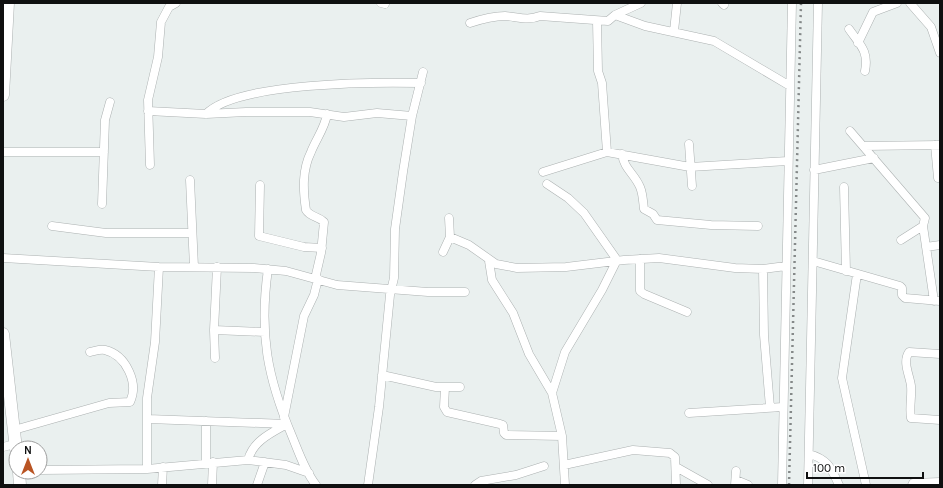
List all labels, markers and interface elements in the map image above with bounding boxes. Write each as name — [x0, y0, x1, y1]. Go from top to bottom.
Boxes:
north arrow — [8, 440, 48, 480]
text: N — [24, 444, 32, 457]
scale bar — [807, 454, 923, 480]
text: 100 m — [813, 461, 845, 475]

